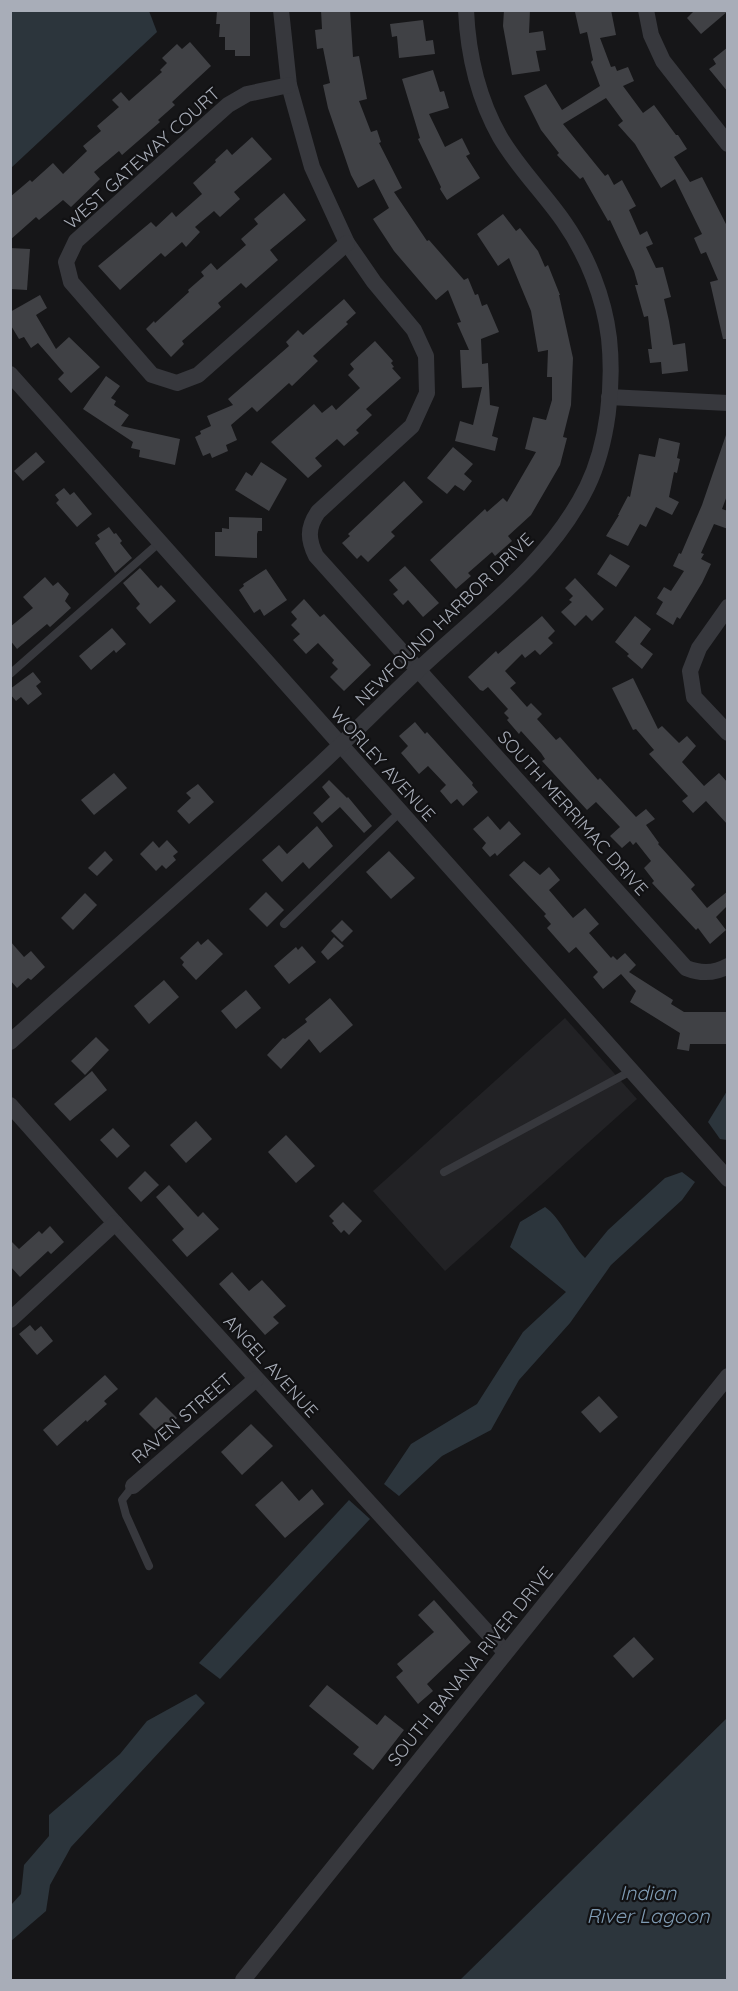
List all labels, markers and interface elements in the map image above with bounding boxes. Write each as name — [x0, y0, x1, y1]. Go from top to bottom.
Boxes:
street label: WEST GATEWAY COURT — [59, 82, 225, 234]
street label: NEWFOUND HARBOR DRIVE — [350, 528, 538, 710]
street label: WORLEY AVENUE — [326, 702, 440, 826]
street label: SOUTH MERRIMAC DRIVE — [493, 726, 653, 900]
street label: ANGEL AVENUE — [219, 1310, 323, 1422]
street label: RAVEN STREET — [127, 1368, 237, 1468]
street label: SOUTH BANANA RIVER DRIVE — [382, 1561, 558, 1771]
water label: Indian River Lagoon — [586, 1880, 710, 1928]

